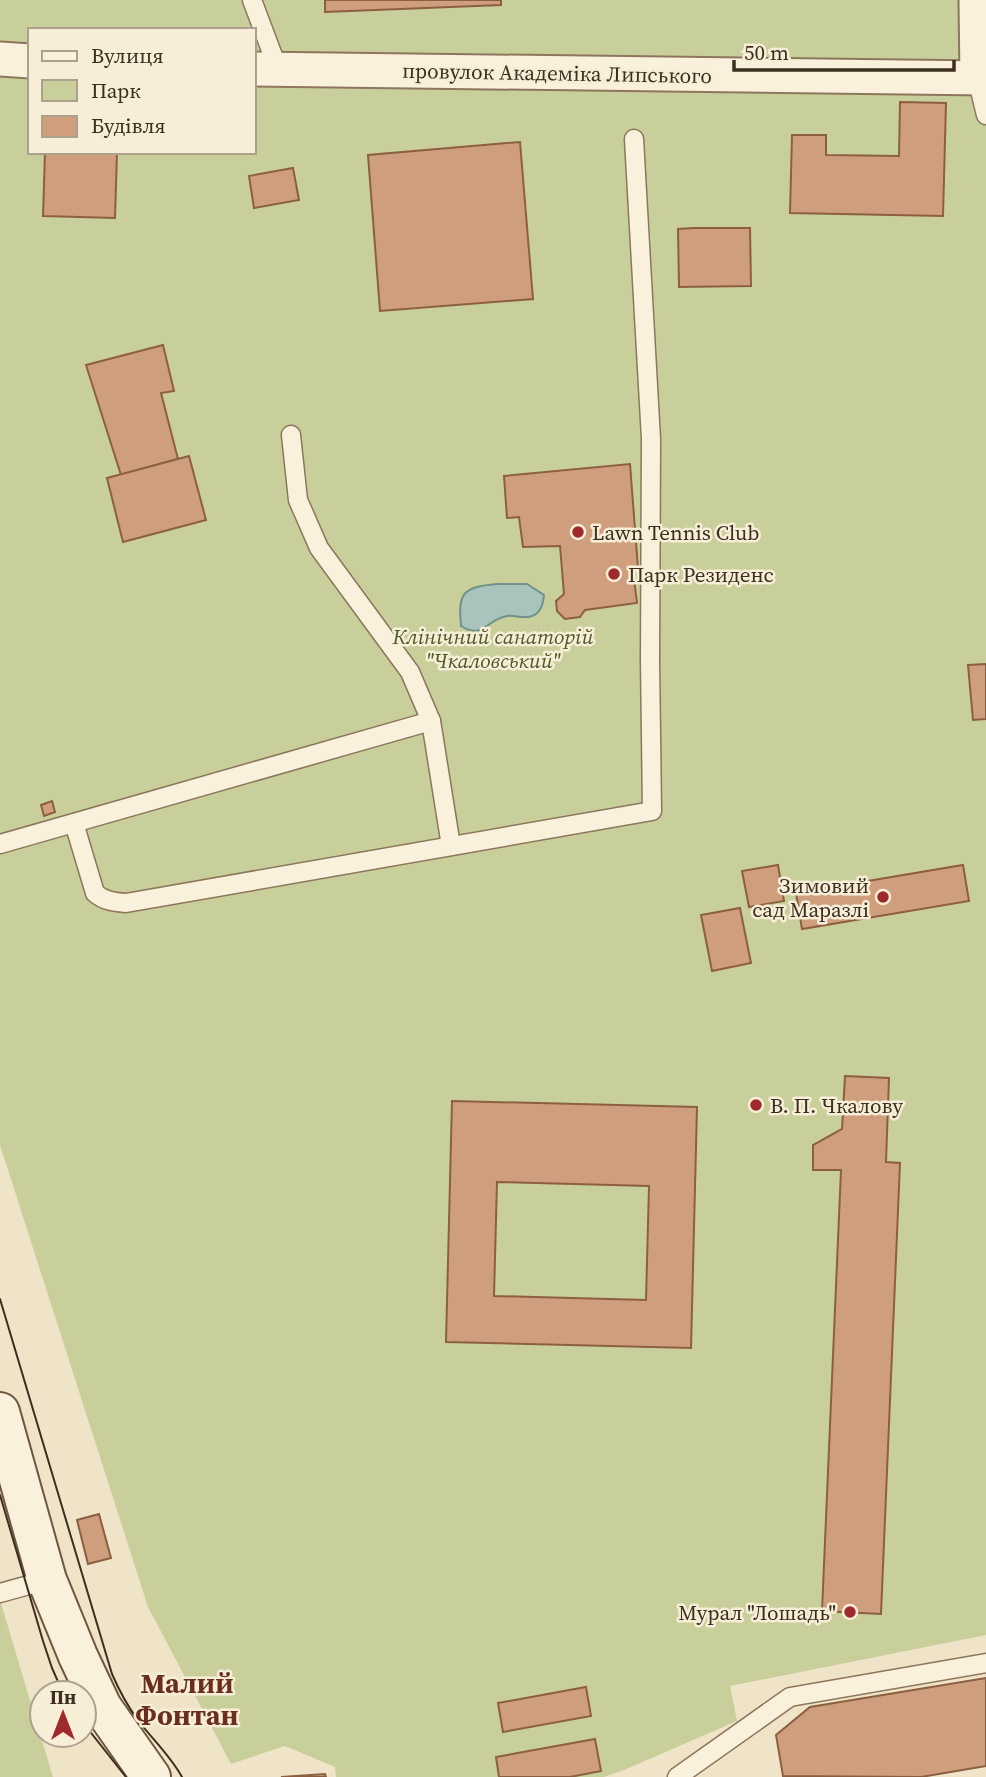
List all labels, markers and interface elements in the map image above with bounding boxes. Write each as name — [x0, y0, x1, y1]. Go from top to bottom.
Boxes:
legend — [28, 28, 256, 154]
scale bar — [734, 28, 954, 72]
text: 50 m — [744, 38, 789, 67]
text: Вулиця — [91, 41, 164, 70]
street label: провулок Академіка Липського — [402, 56, 712, 90]
text: Парк — [91, 76, 141, 105]
text: Будівля — [91, 111, 166, 140]
place label: Lawn Tennis Club — [592, 518, 759, 547]
marker: Lawn Tennis Club — [570, 524, 586, 540]
place label: Парк Резиденс — [628, 560, 774, 589]
marker: Парк Резиденс — [606, 566, 622, 582]
park label: Клінічний санаторій "Чкаловський" — [391, 622, 594, 675]
place label: Зимовий сад Маразлі — [752, 871, 869, 924]
marker: Зимовий сад Маразлі — [875, 889, 891, 905]
place label: В. П. Чкалову — [770, 1091, 903, 1120]
marker: В. П. Чкалову — [748, 1097, 764, 1113]
place label: Мурал "Лошадь" — [678, 1598, 836, 1627]
marker: Мурал "Лошадь" — [842, 1604, 858, 1620]
district label: Малий Фонтан — [135, 1664, 239, 1734]
north arrow — [28, 1679, 98, 1749]
text: Пн — [50, 1684, 76, 1710]

